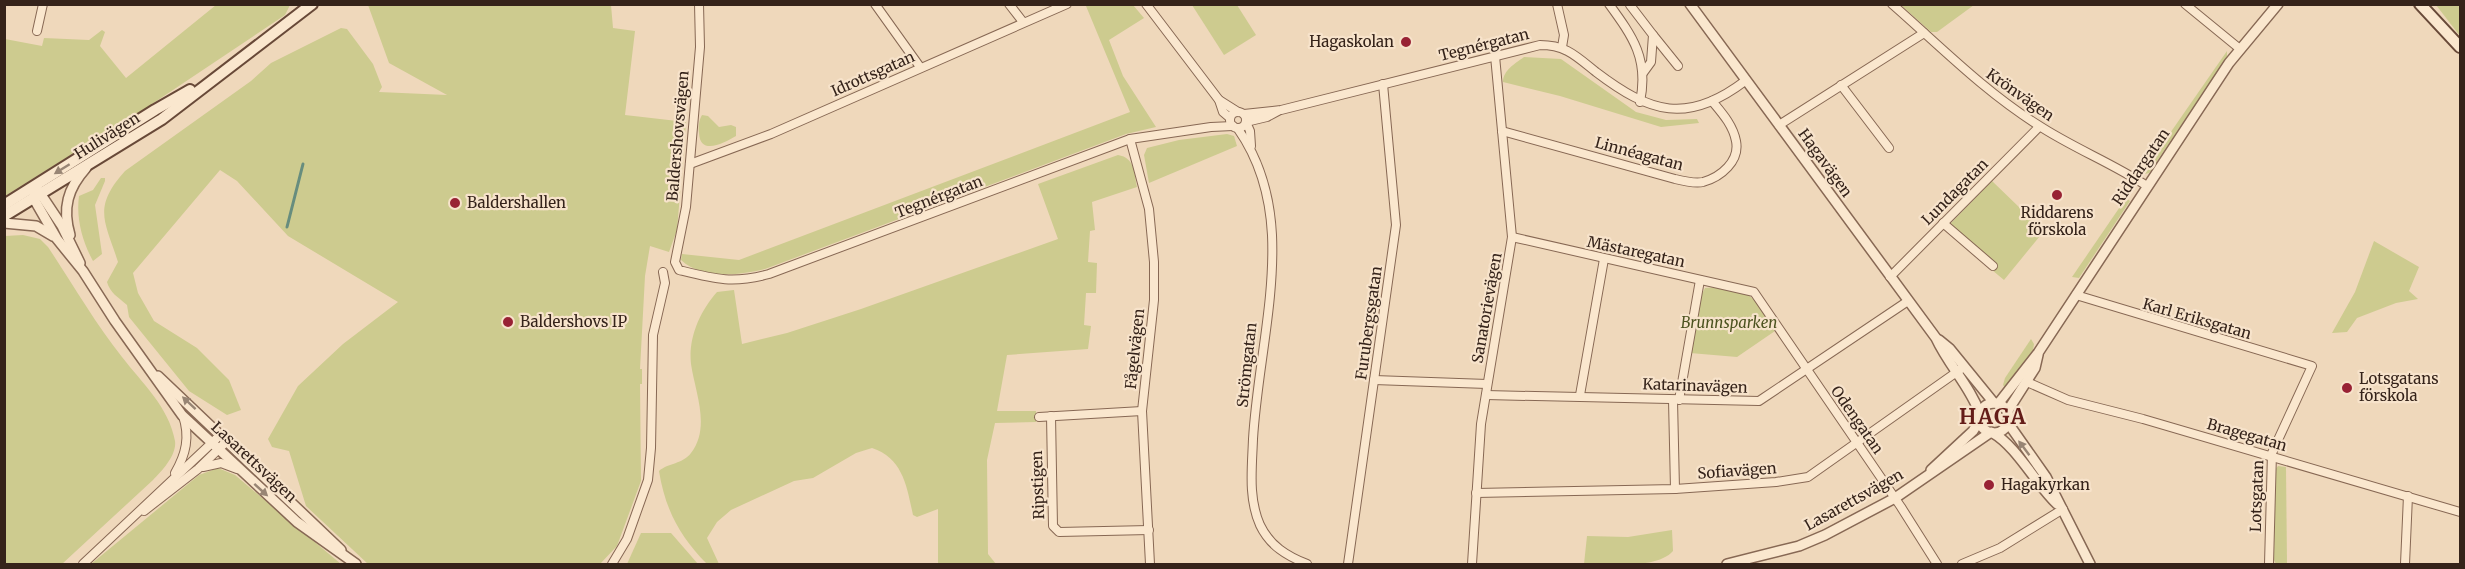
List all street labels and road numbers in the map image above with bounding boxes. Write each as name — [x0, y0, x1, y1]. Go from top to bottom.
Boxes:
street label: Tegnérgatan — [1437, 24, 1531, 65]
street label: Idrottsgatan — [828, 47, 918, 100]
street label: Krönvägen — [1983, 64, 2058, 125]
street label: Baldershovsvägen — [662, 70, 693, 202]
street label: Hulivägen — [71, 108, 143, 163]
street label: Hagavägen — [1794, 125, 1857, 201]
street label: Riddargatan — [2108, 125, 2173, 209]
street label: Linnéagatan — [1593, 133, 1685, 174]
street label: Lundagatan — [1917, 154, 1992, 229]
street label: Tegnérgatan — [892, 171, 985, 222]
street label: Mästaregatan — [1585, 232, 1687, 271]
street label: Sanatorievägen — [1467, 251, 1506, 365]
street label: Furubergsgatan — [1351, 265, 1386, 381]
street label: Karl Eriksgatan — [2141, 294, 2254, 343]
street label: Fågelvägen — [1121, 308, 1148, 390]
street label: Strömgatan — [1233, 321, 1260, 408]
street label: Katarinavägen — [1642, 374, 1748, 397]
street label: Odengatan — [1827, 382, 1888, 457]
street label: Bragegatan — [2205, 414, 2289, 455]
street label: Lasarettsvägen — [208, 417, 301, 506]
street label: Ripstigen — [1027, 450, 1048, 520]
street label: Sofiavägen — [1697, 458, 1777, 483]
street label: Lotsgatan — [2246, 460, 2267, 532]
street label: Lasarettsvägen — [1801, 465, 1907, 535]

